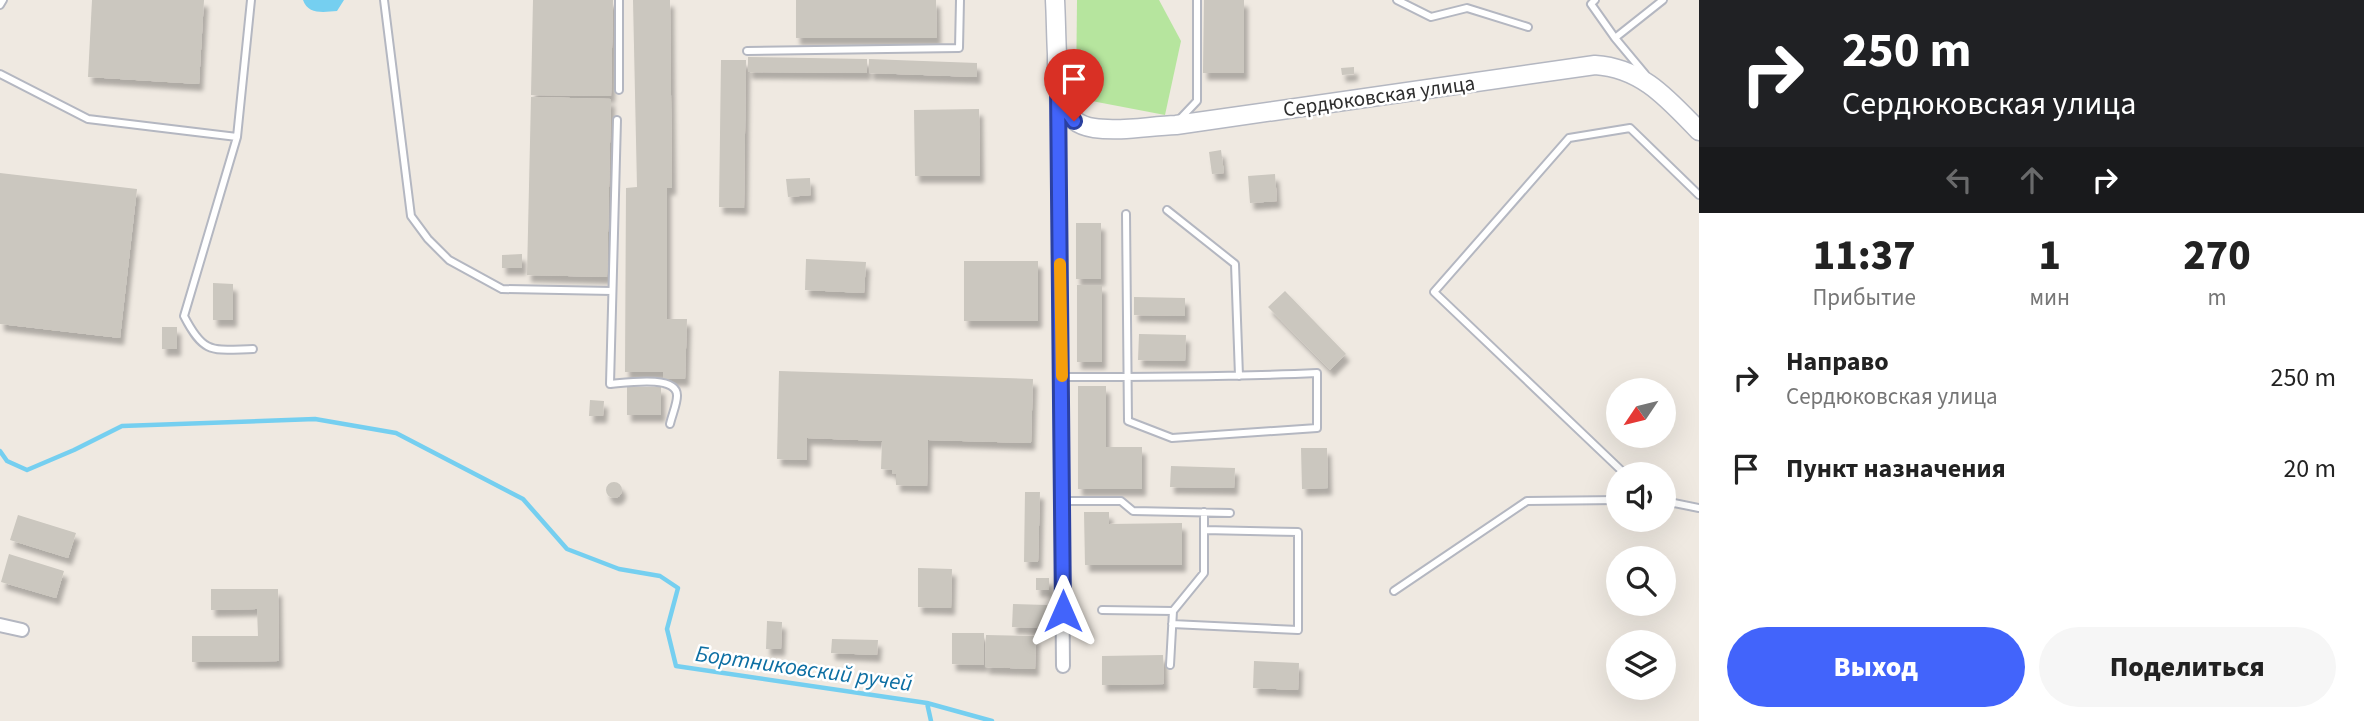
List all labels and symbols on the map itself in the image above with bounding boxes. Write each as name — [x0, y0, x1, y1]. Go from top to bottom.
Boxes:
pin — [1044, 49, 1104, 121]
street label: Сердюковская улица — [1281, 68, 1477, 124]
north arrow — [1606, 378, 1676, 448]
position arrow — [1026, 574, 1100, 648]
water label: Бортниковский ручей — [693, 637, 915, 700]

